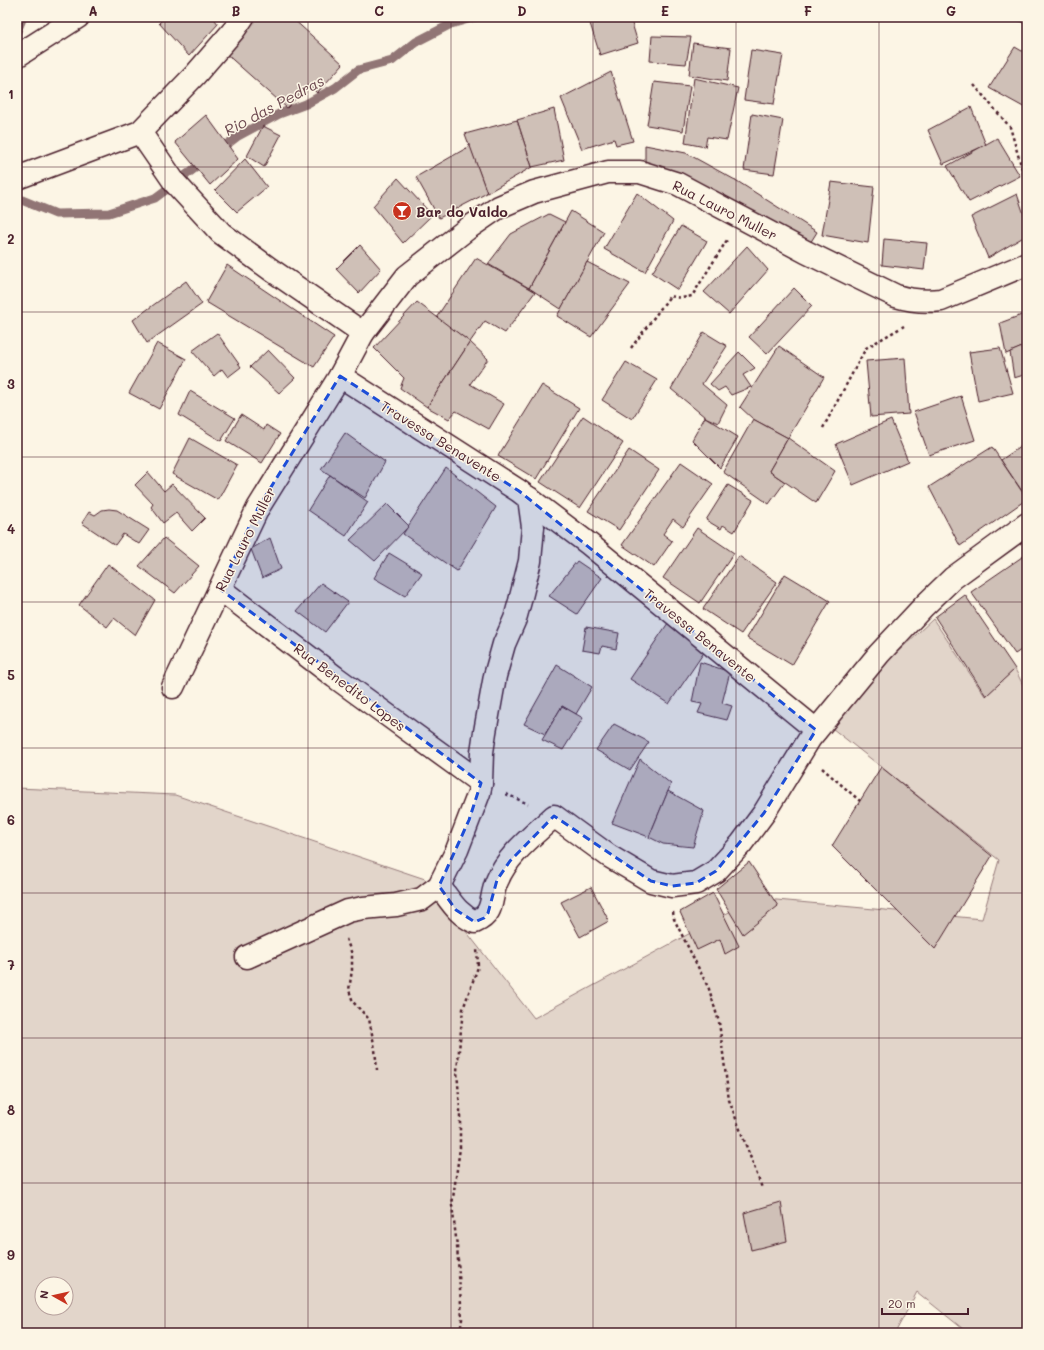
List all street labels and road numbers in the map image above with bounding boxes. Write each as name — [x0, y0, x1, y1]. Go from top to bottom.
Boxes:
street label: Rua Lauro Muller — [669, 175, 781, 245]
street label: Travessa Benavente — [377, 396, 505, 486]
street label: Rua Lauro Muller — [210, 483, 280, 595]
street label: Travessa Benavente — [640, 584, 760, 686]
street label: Rua Benedito Lopes — [290, 639, 410, 735]

